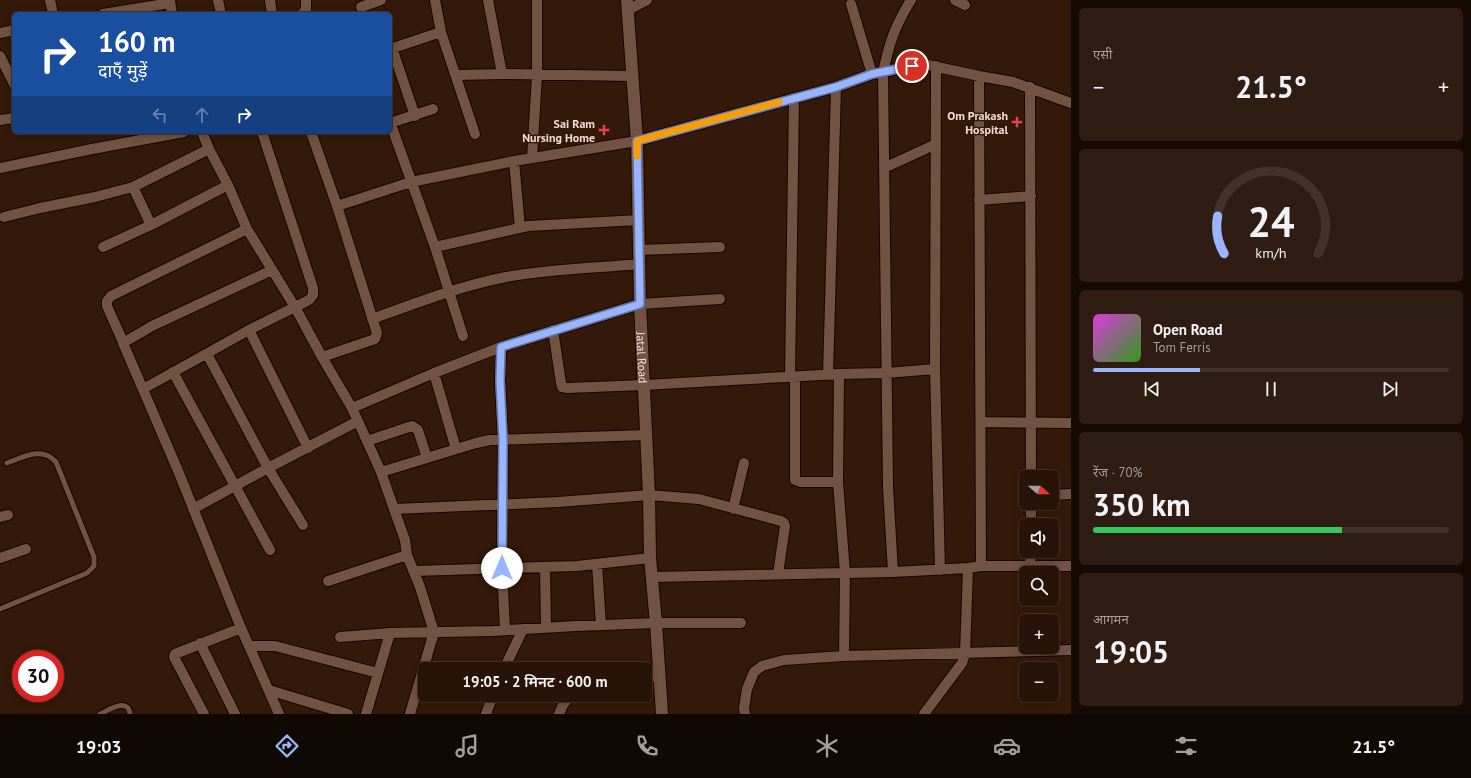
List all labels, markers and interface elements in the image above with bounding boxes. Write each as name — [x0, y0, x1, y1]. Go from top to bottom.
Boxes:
text: 160 m — [98, 23, 175, 60]
icon: right — [32, 28, 84, 80]
text: एसी — [1093, 46, 1112, 63]
pin — [895, 49, 929, 83]
icon: arrive — [901, 55, 923, 77]
text: दाएँ मुड़ें — [98, 59, 147, 82]
text: 21.5° — [1235, 67, 1307, 106]
text: − — [1093, 73, 1104, 101]
text: + — [1438, 73, 1449, 101]
icon: left — [149, 104, 171, 126]
icon: ahead — [191, 104, 213, 126]
icon: right — [233, 104, 255, 126]
place label: Om Prakash Hospital — [947, 108, 1008, 137]
place label: Sai Ram Nursing Home — [522, 116, 595, 145]
marker: Om Prakash Hospital — [1011, 116, 1023, 128]
marker: Sai Ram Nursing Home — [598, 124, 610, 136]
text: 24 — [1247, 195, 1295, 248]
text: km/h — [1255, 242, 1287, 261]
text: Open Road — [1153, 320, 1223, 339]
street label: Jatal Road — [634, 330, 651, 384]
text: Tom Ferris — [1153, 339, 1211, 356]
icon: previous — [1141, 378, 1163, 400]
icon: pause — [1260, 378, 1282, 400]
icon: next — [1379, 378, 1401, 400]
text: रेंज · 70% — [1093, 464, 1143, 481]
north arrow — [1019, 470, 1059, 510]
map controls — [1019, 470, 1059, 702]
text: 350 km — [1093, 485, 1191, 524]
button: sound — [1019, 518, 1059, 558]
position arrow — [481, 547, 523, 589]
button: search — [1019, 566, 1059, 606]
text: आगमन — [1093, 611, 1129, 628]
button: + — [1019, 614, 1059, 654]
text: 19:05 — [1093, 632, 1169, 671]
speed limit sign: 30 — [12, 650, 64, 702]
button: − — [1019, 662, 1059, 702]
text: 19:05 · 2 मिनट · 600 m — [463, 672, 607, 691]
icon: directions — [273, 732, 301, 760]
icon: music — [453, 732, 481, 760]
icon: phone — [633, 732, 661, 760]
icon: climate — [813, 732, 841, 760]
icon: car — [993, 732, 1021, 760]
icon: filters — [1172, 732, 1200, 760]
text: 19:03 — [76, 735, 122, 758]
text: 21.5° — [1352, 735, 1395, 758]

